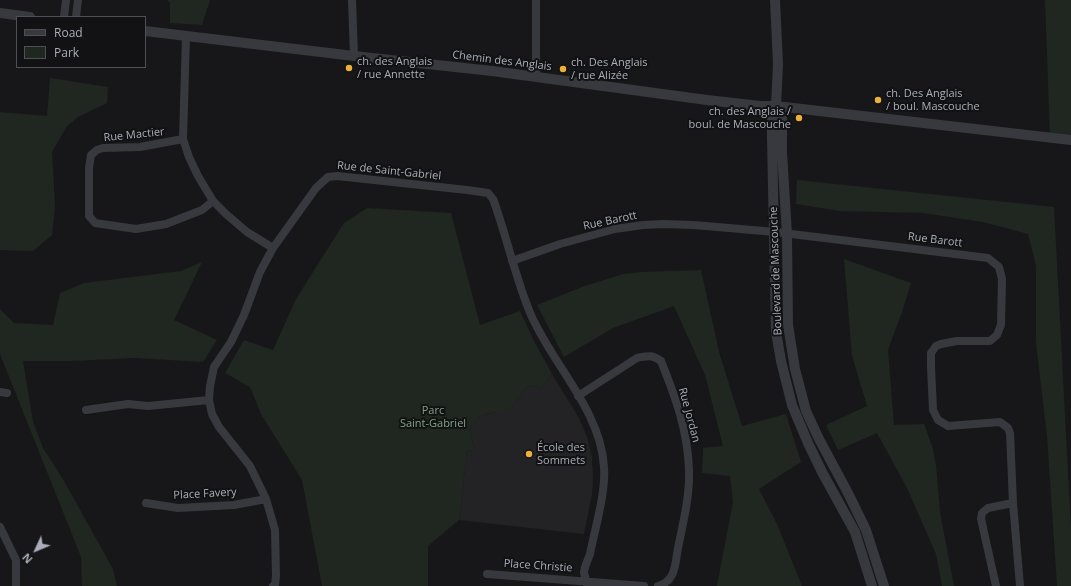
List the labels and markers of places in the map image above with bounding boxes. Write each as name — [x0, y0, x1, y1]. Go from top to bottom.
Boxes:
place label: ch. des Anglais / rue Annette — [357, 55, 432, 81]
place label: ch. Des Anglais / rue Alizée — [571, 56, 648, 82]
marker: ch. des Anglais / rue Annette — [344, 63, 354, 73]
marker: ch. Des Anglais / rue Alizée — [558, 64, 568, 74]
place label: ch. Des Anglais / boul. Mascouche — [886, 87, 980, 113]
marker: ch. Des Anglais / boul. Mascouche — [873, 95, 883, 105]
place label: ch. des Anglais / boul. de Mascouche — [689, 105, 791, 131]
marker: ch. des Anglais / boul. de Mascouche — [794, 113, 804, 123]
place label: École des Sommets — [537, 441, 585, 467]
marker: École des Sommets — [524, 449, 534, 459]

